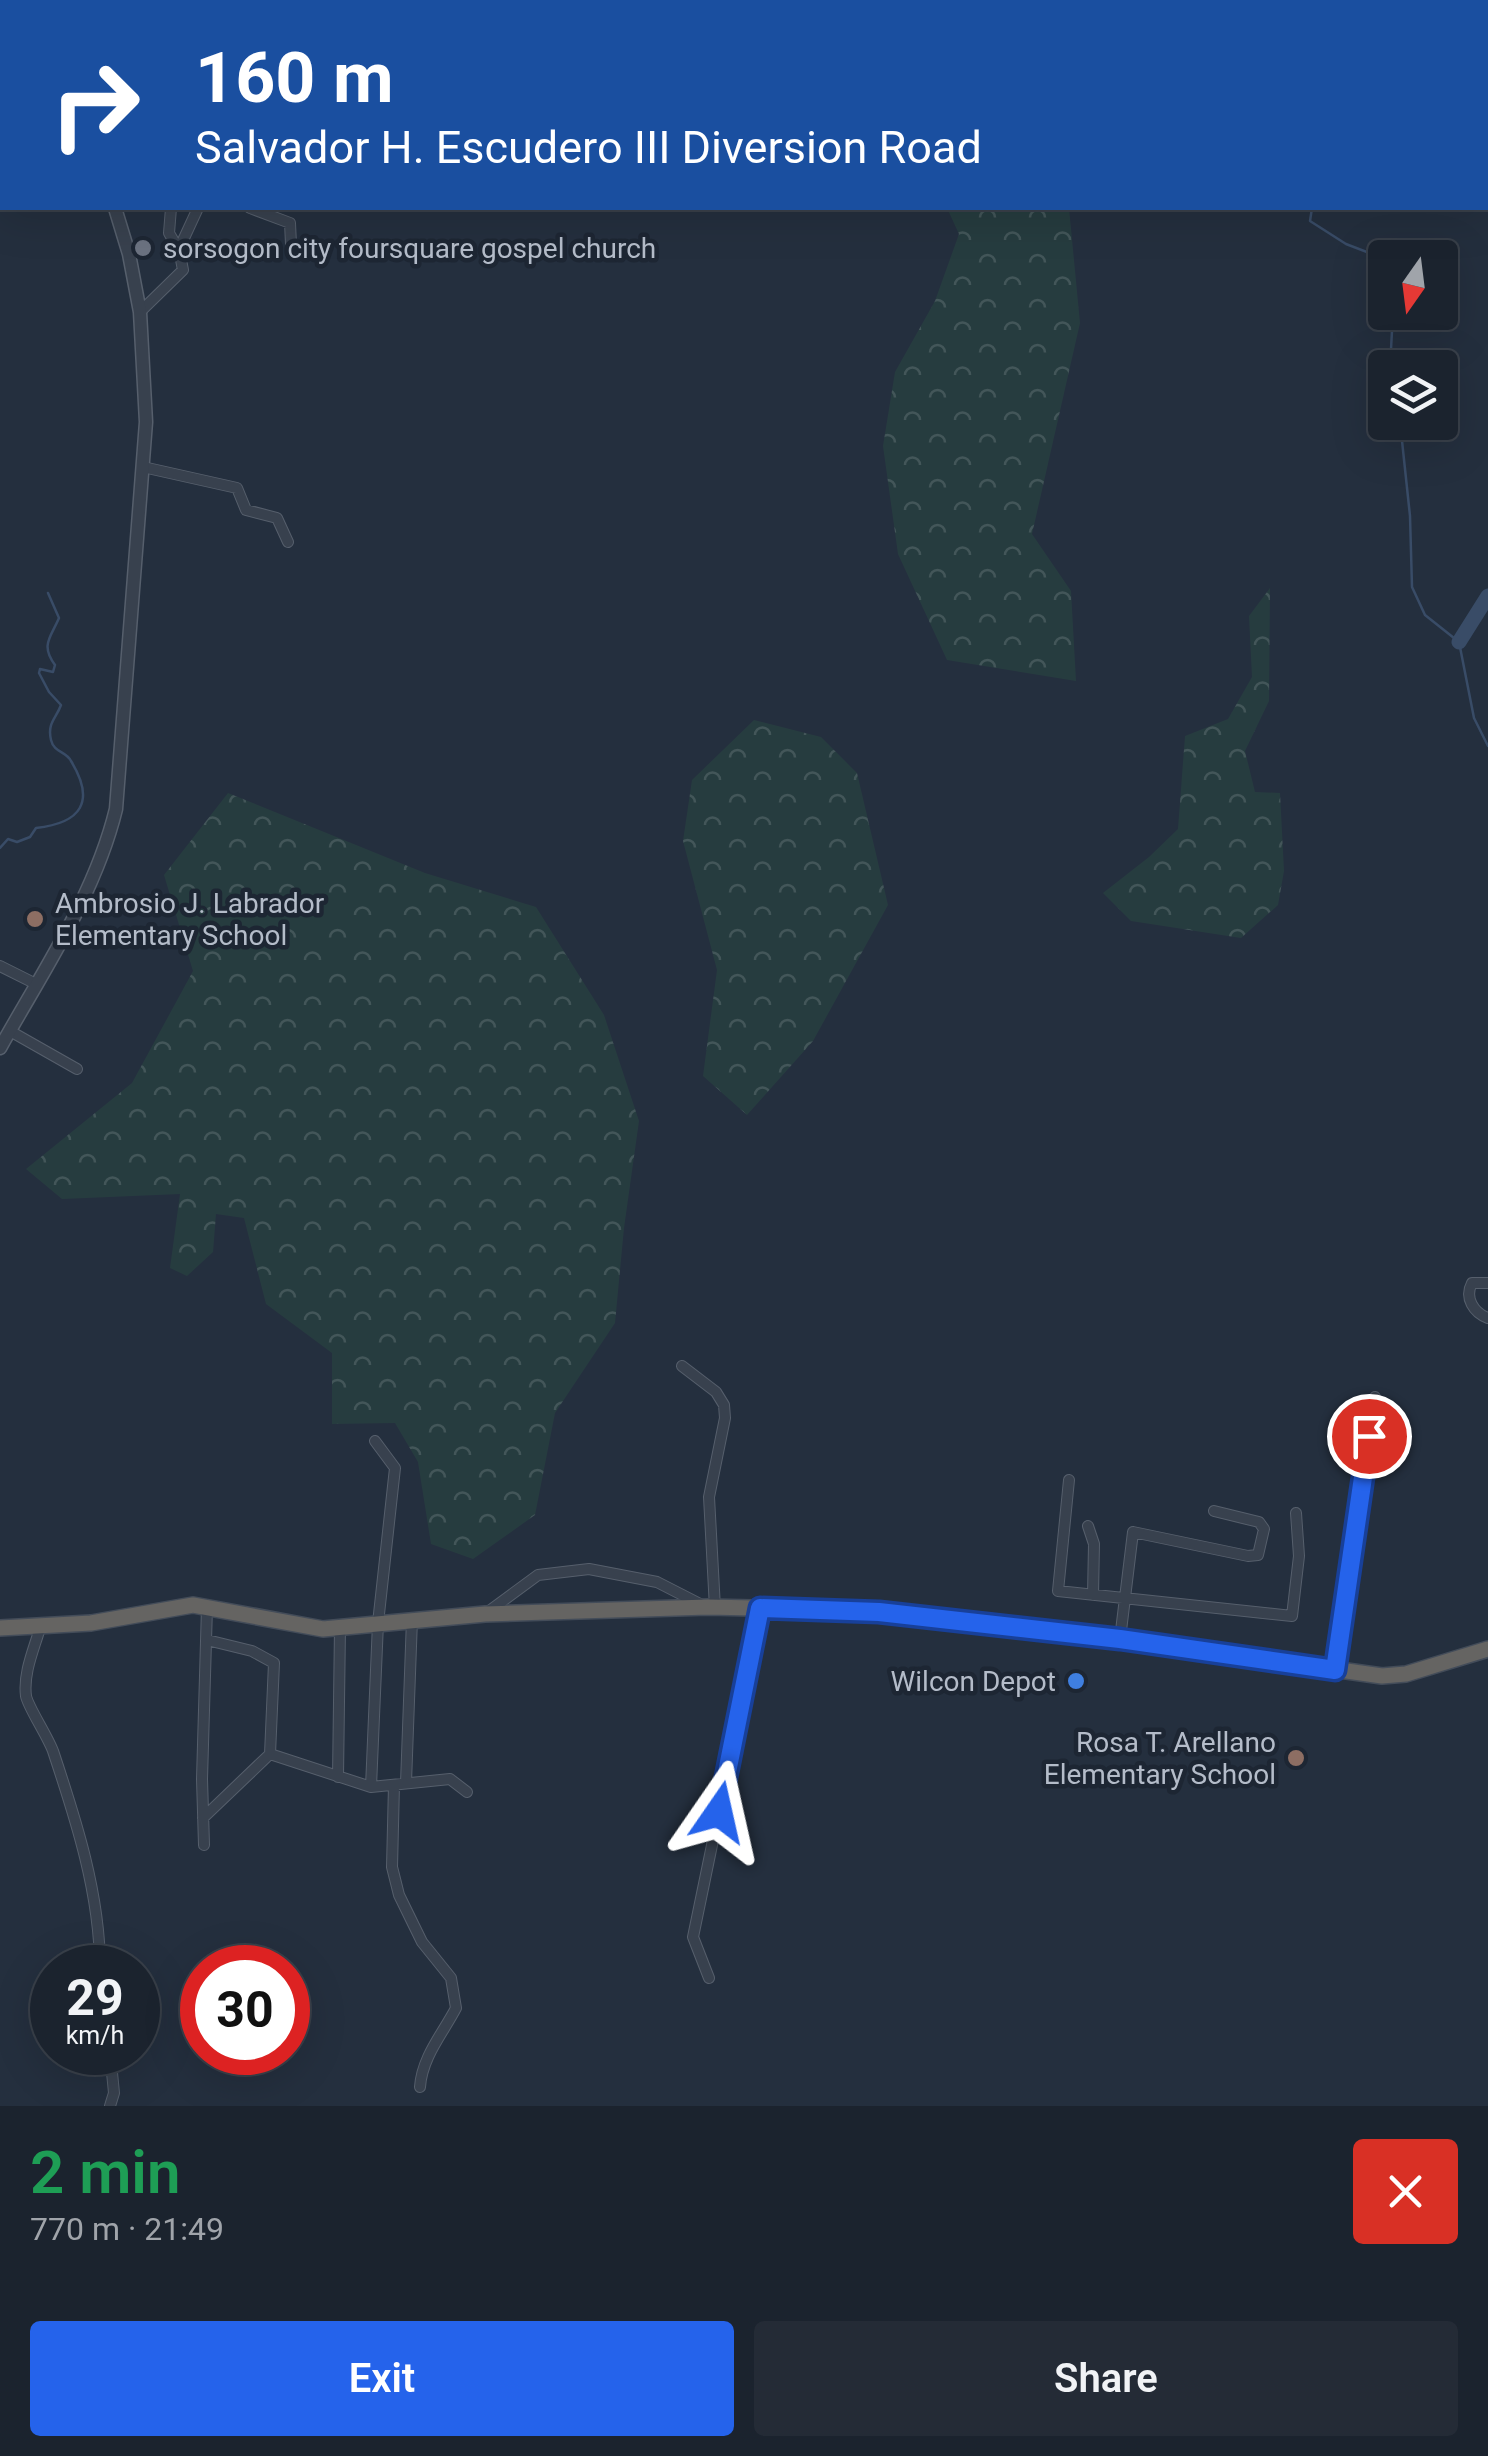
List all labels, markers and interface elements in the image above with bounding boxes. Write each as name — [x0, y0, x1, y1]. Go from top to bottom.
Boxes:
text: 160 m — [195, 37, 394, 119]
icon: right — [30, 40, 160, 170]
text: Salvador H. Escudero III Diversion Road — [195, 121, 982, 174]
place label: sorsogon city foursquare gospel church — [163, 232, 656, 265]
marker: sorsogon city foursquare gospel church — [132, 237, 154, 259]
north arrow — [1368, 240, 1458, 330]
map controls — [1368, 240, 1458, 440]
button: layers — [1368, 350, 1458, 440]
place label: Ambrosio J. Labrador Elementary School — [55, 887, 325, 952]
marker: Ambrosio J. Labrador Elementary School — [24, 908, 46, 930]
pin — [1327, 1394, 1412, 1479]
icon: arrive — [1342, 1409, 1397, 1464]
place label: Wilcon Depot — [890, 1665, 1056, 1698]
marker: Wilcon Depot — [1065, 1670, 1087, 1692]
place label: Rosa T. Arellano Elementary School — [1044, 1726, 1276, 1791]
marker: Rosa T. Arellano Elementary School — [1285, 1747, 1307, 1769]
position arrow — [667, 1760, 771, 1864]
speed limit sign: 30 — [180, 1945, 310, 2075]
text: 29 — [66, 1969, 124, 2027]
text: km/h — [66, 2021, 124, 2050]
text: 2 min — [30, 2137, 180, 2208]
button: close — [1353, 2139, 1458, 2244]
text: 770 m · 21:49 — [30, 2210, 224, 2248]
button: Exit — [30, 2321, 734, 2436]
button: Share — [754, 2321, 1458, 2436]

